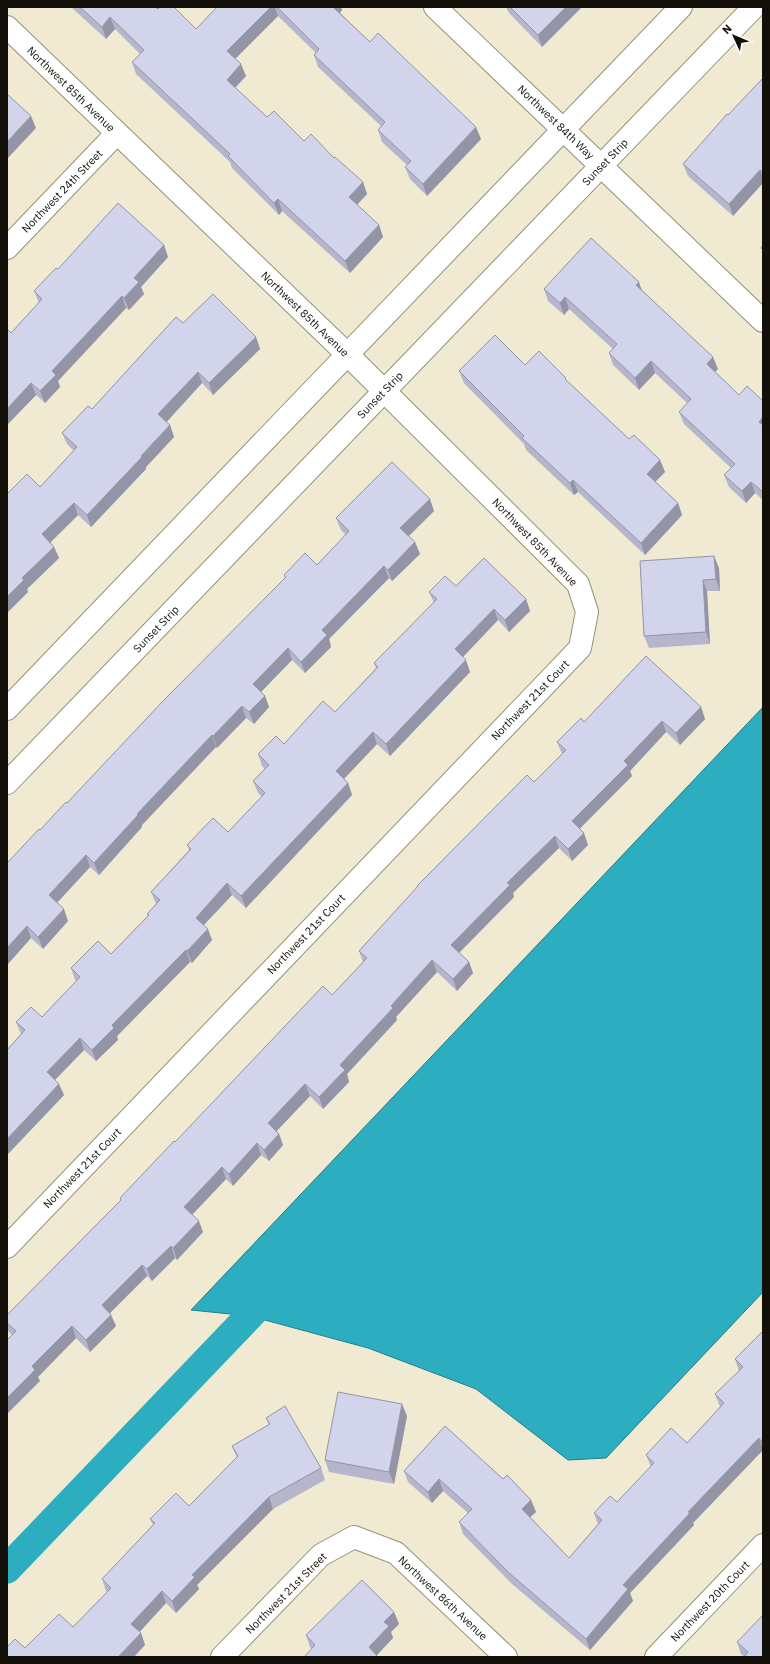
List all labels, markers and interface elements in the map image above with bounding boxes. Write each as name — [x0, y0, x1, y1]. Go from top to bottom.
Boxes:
north arrow — [714, 16, 754, 56]
text: N — [719, 21, 735, 37]
street label: Northwest 85th Avenue — [24, 43, 118, 135]
street label: Northwest 84th Way — [515, 82, 598, 163]
street label: Sunset Strip — [579, 135, 631, 189]
street label: Northwest 24th Street — [19, 146, 105, 236]
street label: Northwest 85th Avenue — [258, 268, 352, 360]
street label: Sunset Strip — [354, 368, 406, 422]
street label: Northwest 85th Avenue — [489, 495, 581, 589]
street label: Sunset Strip — [130, 602, 182, 656]
street label: Northwest 21st Court — [488, 657, 572, 743]
street label: Northwest 21st Court — [264, 891, 348, 977]
street label: Northwest 21st Court — [40, 1125, 124, 1211]
street label: Northwest 21st Street — [242, 1549, 330, 1637]
street label: Northwest 86th Avenue — [395, 1553, 491, 1643]
street label: Northwest 20th Court — [668, 1557, 752, 1644]

